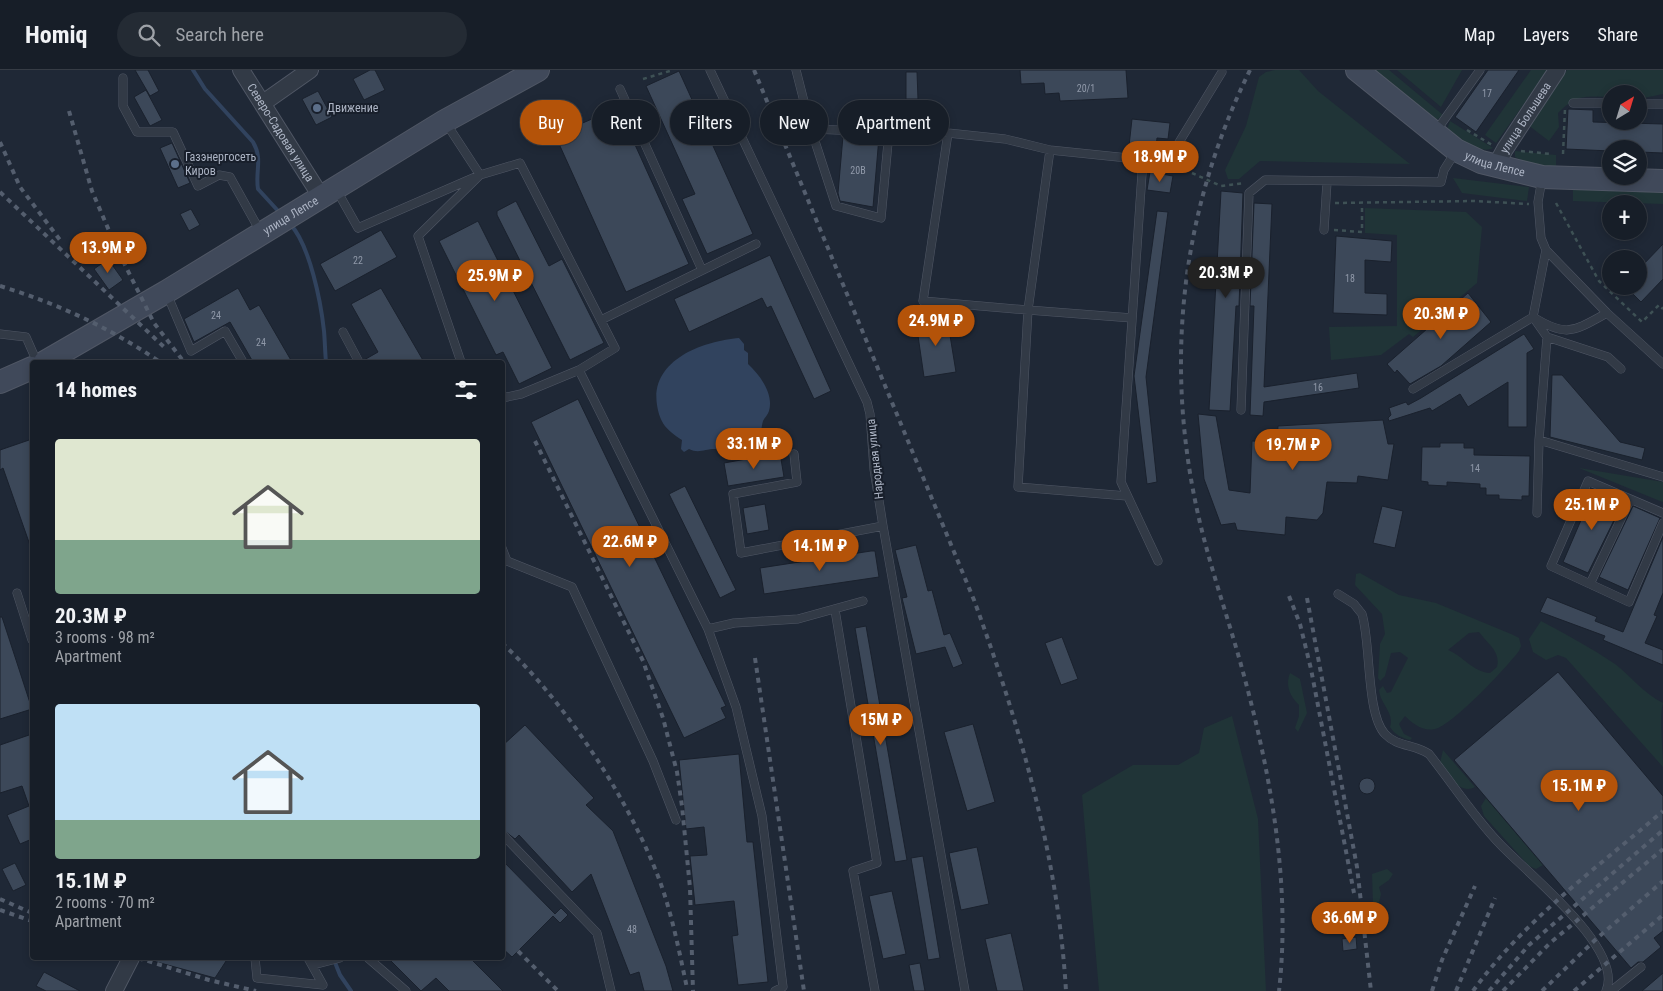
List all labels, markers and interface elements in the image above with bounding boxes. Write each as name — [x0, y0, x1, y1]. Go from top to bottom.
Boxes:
search box — [117, 12, 467, 57]
text: Homiq — [25, 21, 87, 49]
icon: search — [135, 21, 163, 49]
text: Search here — [175, 23, 264, 46]
text: Map — [1464, 24, 1495, 45]
text: Layers — [1523, 24, 1570, 45]
text: Share — [1598, 24, 1638, 45]
street label: улица Большева — [1497, 79, 1554, 156]
street label: Северо-Садовая улица — [244, 81, 317, 184]
house number: 20/1 — [1077, 83, 1095, 94]
north arrow — [1602, 85, 1648, 130]
map controls — [1602, 85, 1647, 295]
house number: 17 — [1482, 88, 1492, 99]
chip: Buy — [520, 100, 582, 145]
chip: Rent — [592, 100, 660, 145]
chip: Filters — [670, 100, 750, 145]
chip: New — [760, 100, 828, 145]
chip: Apartment — [838, 100, 949, 145]
place label: Движение — [327, 101, 379, 115]
marker: Движение — [311, 102, 323, 114]
pin: 18.9M ₽ — [1114, 140, 1206, 183]
button: layers — [1602, 140, 1647, 185]
text: 18.9M ₽ — [1133, 147, 1187, 166]
street label: улица Лепсе — [1463, 148, 1527, 180]
place label: Газэнергосеть Киров — [185, 150, 257, 178]
marker: Газэнергосеть Киров — [169, 158, 181, 170]
house number: 20В — [850, 165, 866, 176]
street label: улица Лепсе — [261, 193, 321, 238]
button: + — [1602, 195, 1647, 240]
pin: 13.9M ₽ — [62, 232, 154, 274]
text: 13.9M ₽ — [81, 238, 135, 257]
button: − — [1602, 250, 1647, 295]
house number: 22 — [353, 255, 363, 266]
pin: 20.3M ₽ — [1180, 256, 1272, 299]
pin: 25.9M ₽ — [449, 260, 541, 302]
text: 20.3M ₽ — [1199, 263, 1253, 282]
text: 25.9M ₽ — [468, 266, 522, 285]
house number: 18 — [1345, 273, 1355, 284]
pin: 20.3M ₽ — [1395, 298, 1487, 340]
pin: 24.9M ₽ — [890, 304, 982, 347]
text: 20.3M ₽ — [1414, 304, 1468, 323]
house number: 24 — [211, 310, 221, 321]
text: 24.9M ₽ — [909, 311, 963, 330]
house number: 24 — [256, 337, 266, 348]
icon: filters — [452, 376, 480, 404]
text: 14 homes — [55, 378, 137, 402]
house number: 16 — [1313, 382, 1323, 393]
street label: Народная улица — [864, 418, 886, 500]
pin: 33.1M ₽ — [708, 428, 800, 470]
pin: 19.7M ₽ — [1247, 428, 1339, 471]
text: 33.1M ₽ — [727, 434, 781, 453]
text: 19.7M ₽ — [1266, 435, 1320, 454]
house number: 14 — [1470, 463, 1480, 474]
icon: home — [223, 472, 313, 562]
pin: 25.1M ₽ — [1546, 488, 1638, 531]
text: 25.1M ₽ — [1565, 495, 1619, 514]
pin: 22.6M ₽ — [584, 526, 676, 568]
pin: 14.1M ₽ — [774, 530, 866, 572]
text: 22.6M ₽ — [603, 532, 657, 551]
text: 14.1M ₽ — [793, 536, 847, 555]
text: 20.3M ₽ — [55, 604, 127, 628]
text: 3 rooms · 98 m² — [55, 628, 155, 647]
text: Apartment — [55, 647, 122, 666]
pin: 15M ₽ — [846, 704, 916, 746]
text: 15M ₽ — [860, 710, 902, 729]
icon: home — [223, 737, 313, 827]
pin: 15.1M ₽ — [1533, 770, 1625, 812]
text: 15.1M ₽ — [1552, 776, 1606, 795]
text: 15.1M ₽ — [55, 869, 127, 893]
text: 2 rooms · 70 m² — [55, 893, 155, 912]
pin: 36.6M ₽ — [1304, 902, 1396, 944]
text: 36.6M ₽ — [1323, 908, 1377, 927]
text: Apartment — [55, 912, 122, 931]
house number: 48 — [627, 924, 637, 935]

